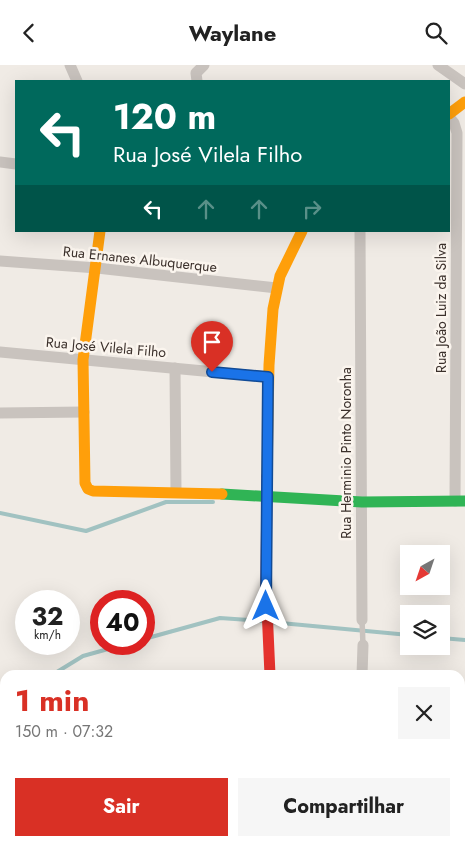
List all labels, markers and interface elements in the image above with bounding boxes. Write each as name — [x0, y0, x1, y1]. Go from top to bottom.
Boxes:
text: Waylane — [189, 17, 276, 49]
icon: back — [15, 19, 43, 47]
icon: search — [422, 19, 450, 47]
text: 120 m — [113, 92, 216, 142]
icon: left — [30, 100, 95, 165]
text: Rua José Vilela Filho — [113, 138, 302, 170]
icon: left — [139, 195, 167, 223]
icon: ahead — [192, 195, 220, 223]
icon: ahead — [245, 195, 273, 223]
icon: right — [298, 195, 326, 223]
street label: Rua Ernanes Albuquerque — [62, 241, 218, 277]
street label: Rua João Luiz da Silva — [431, 243, 451, 373]
pin — [191, 321, 233, 372]
icon: arrive — [198, 328, 226, 356]
street label: Rua José Vilela Filho — [45, 332, 167, 362]
street label: Rua Herminio Pinto Noronha — [336, 367, 356, 539]
north arrow — [400, 545, 450, 595]
map controls — [400, 545, 450, 655]
position arrow — [239, 579, 291, 631]
speed limit sign: 40 — [90, 590, 155, 655]
text: 32 — [32, 598, 63, 634]
button: layers — [400, 605, 450, 655]
text: km/h — [34, 626, 61, 644]
text: 1 min — [15, 679, 89, 722]
button: close — [398, 687, 450, 739]
text: 150 m · 07:32 — [15, 720, 113, 743]
button: Sair — [15, 778, 228, 836]
button: Compartilhar — [238, 778, 450, 836]

